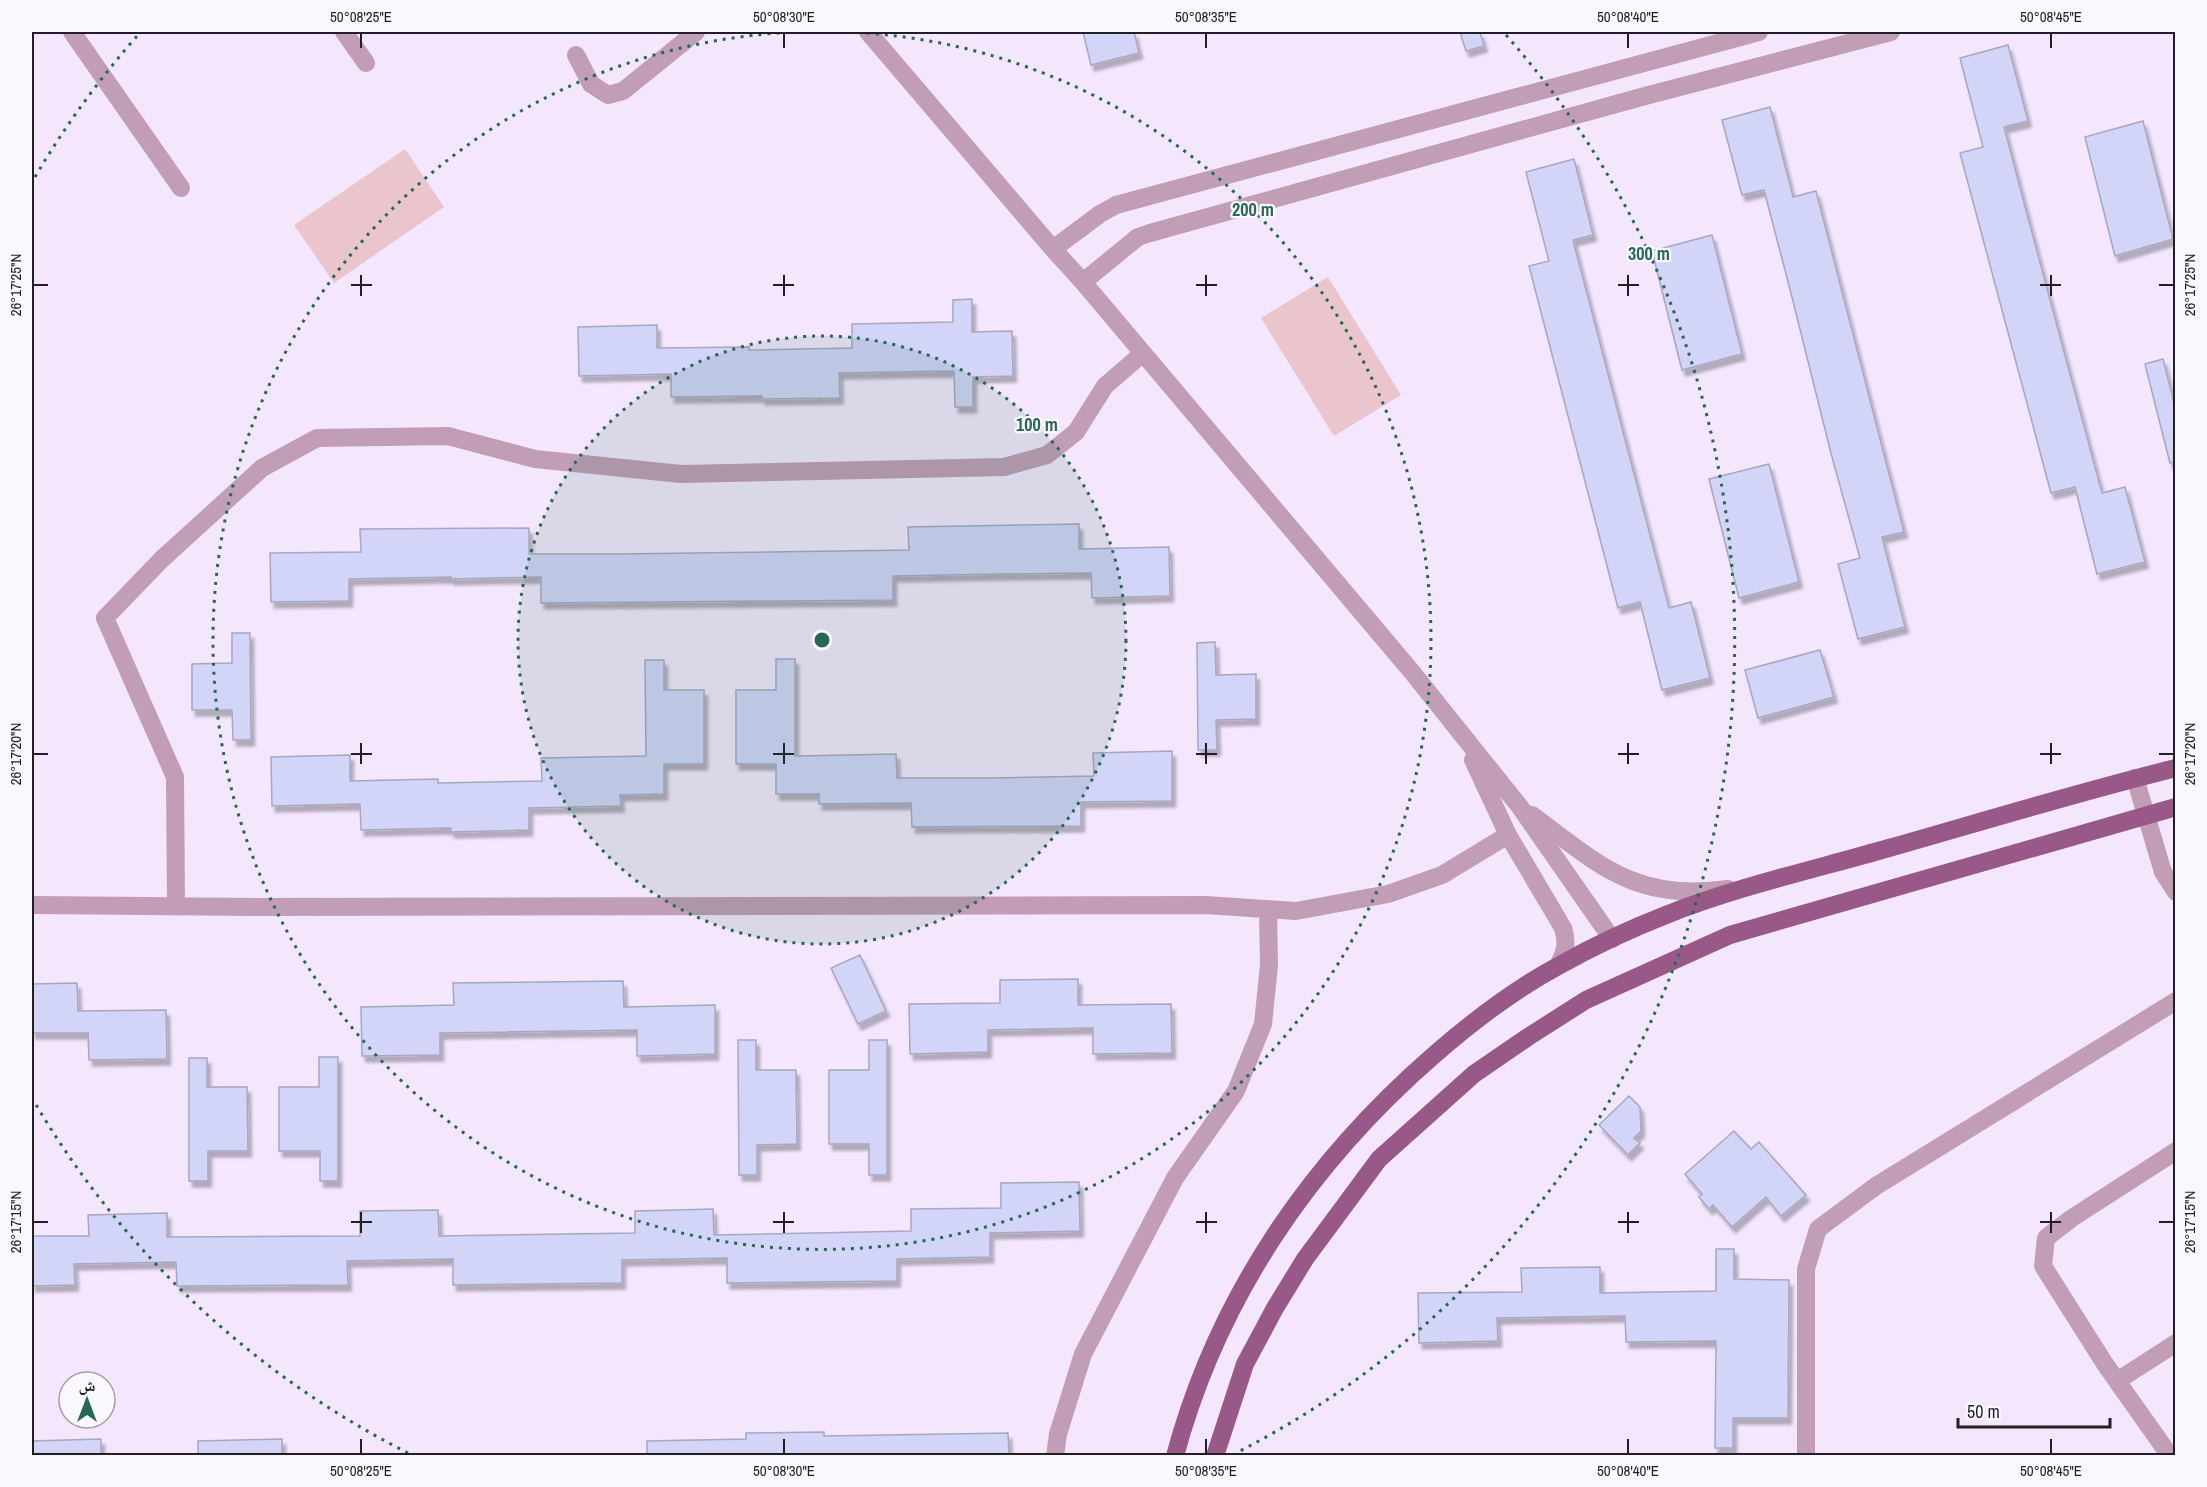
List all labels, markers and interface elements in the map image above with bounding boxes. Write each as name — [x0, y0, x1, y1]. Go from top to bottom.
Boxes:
text: 50°08'25"E — [330, 6, 392, 27]
text: 50°08'30"E — [753, 6, 815, 27]
text: 50°08'35"E — [1175, 6, 1237, 27]
text: 50°08'40"E — [1597, 6, 1659, 27]
text: 50°08'45"E — [2020, 6, 2082, 27]
text: 200 m — [1232, 197, 1274, 222]
text: 300 m — [1628, 241, 1670, 266]
text: 26°17'25"N — [5, 254, 26, 316]
text: 26°17'25"N — [2179, 254, 2200, 316]
text: 100 m — [1016, 412, 1058, 437]
centre of rings — [812, 630, 832, 650]
text: 26°17'20"N — [5, 723, 26, 785]
text: 26°17'20"N — [2179, 723, 2200, 785]
text: 26°17'15"N — [5, 1191, 26, 1253]
text: 26°17'15"N — [2179, 1191, 2200, 1253]
north arrow — [57, 1370, 117, 1430]
text: ش — [79, 1374, 96, 1396]
scale bar — [1958, 1391, 2110, 1429]
text: 50 m — [1967, 1399, 2000, 1424]
text: 50°08'25"E — [330, 1460, 392, 1481]
text: 50°08'30"E — [753, 1460, 815, 1481]
text: 50°08'35"E — [1175, 1460, 1237, 1481]
text: 50°08'40"E — [1597, 1460, 1659, 1481]
text: 50°08'45"E — [2020, 1460, 2082, 1481]

